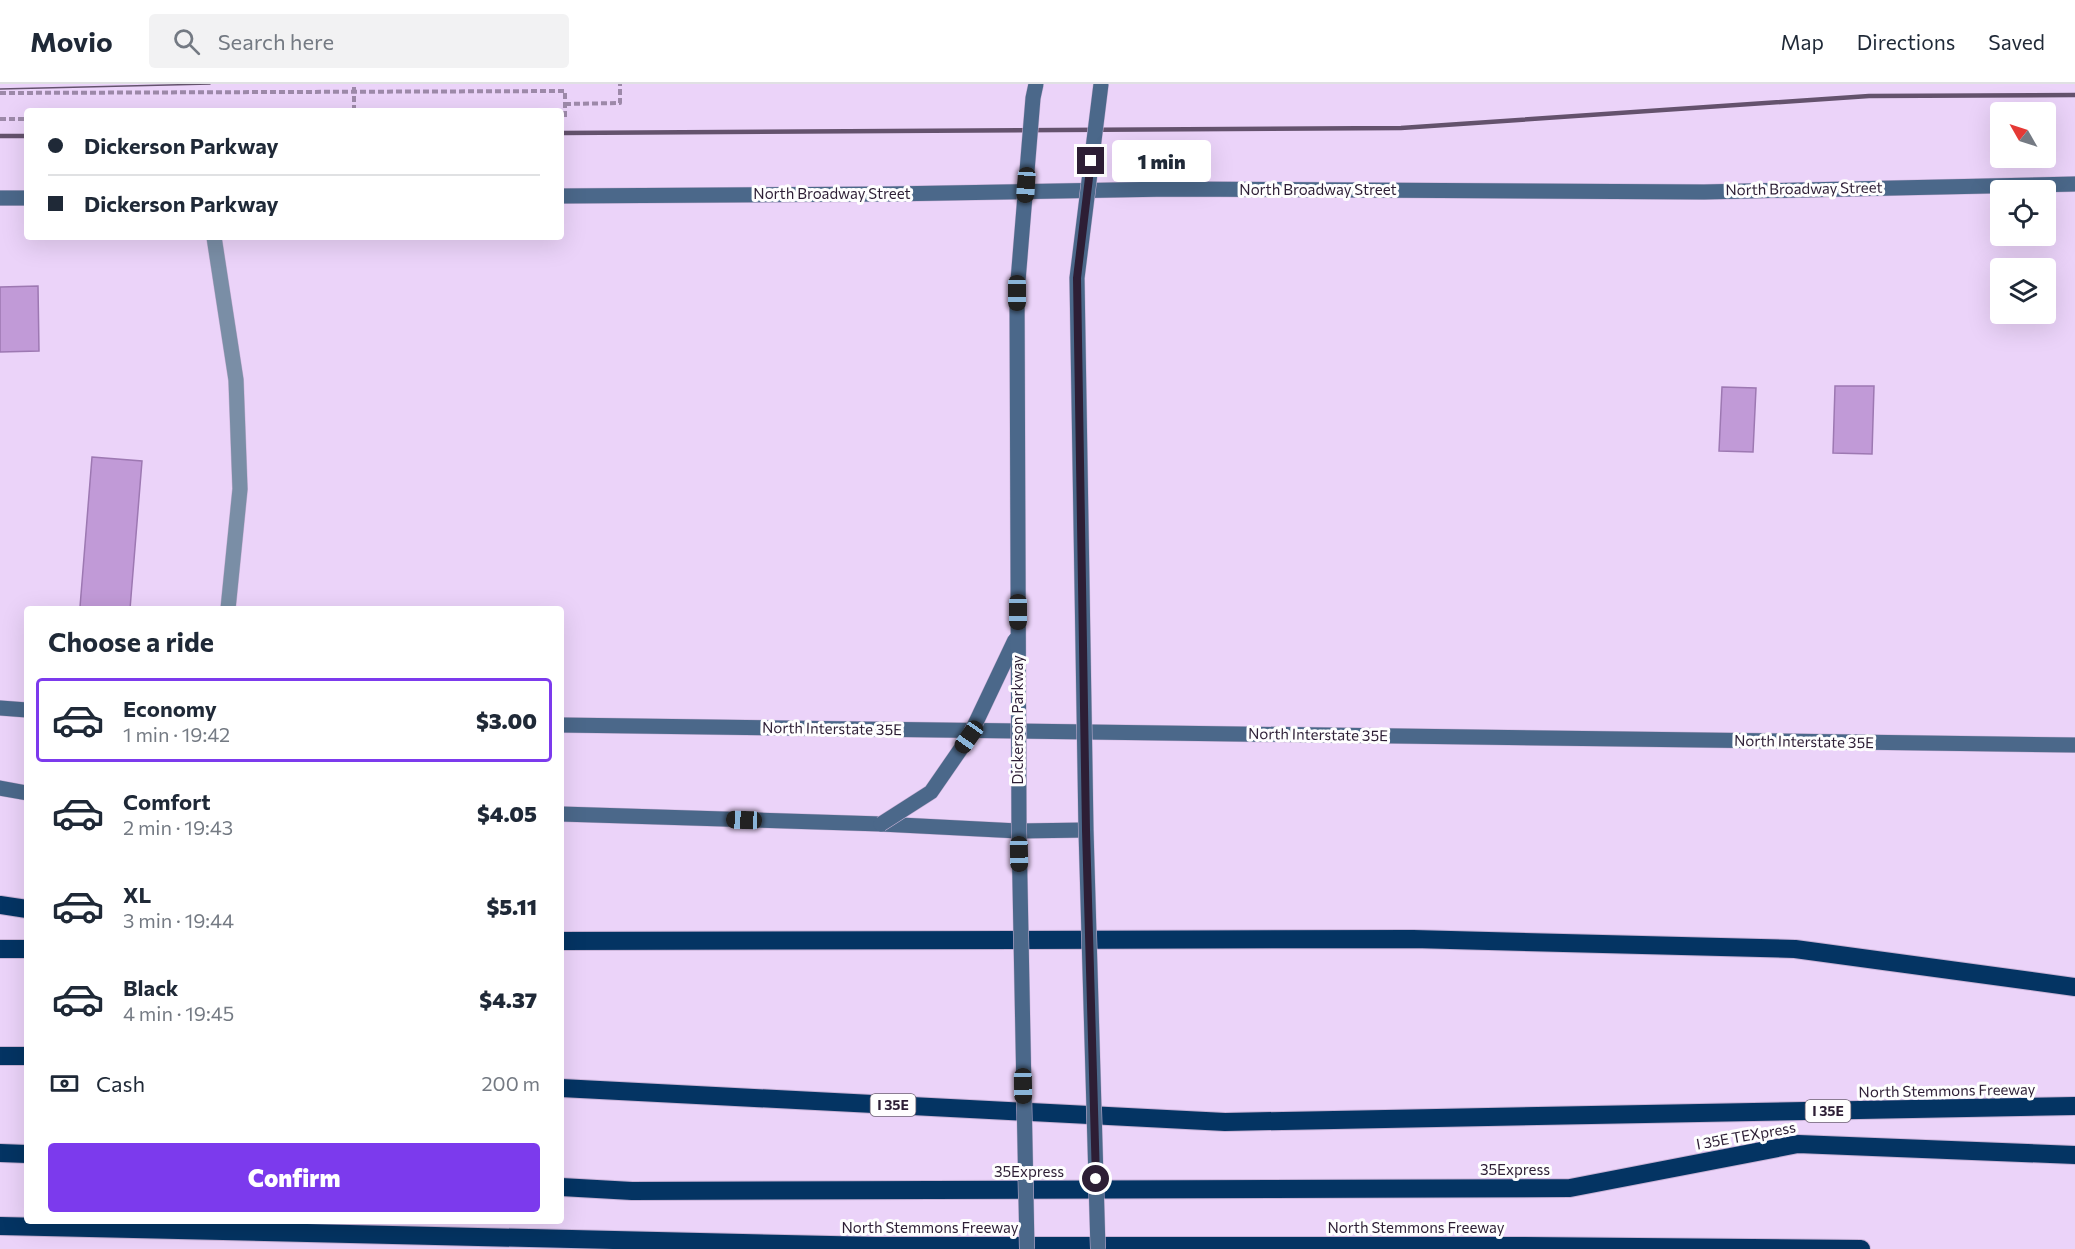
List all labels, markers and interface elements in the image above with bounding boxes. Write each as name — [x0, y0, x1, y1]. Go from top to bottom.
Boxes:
search box — [149, 14, 569, 68]
text: Movio — [30, 24, 113, 58]
icon: search — [170, 25, 203, 58]
text: Search here — [218, 28, 334, 55]
text: Map — [1781, 29, 1824, 54]
text: Directions — [1857, 29, 1955, 54]
text: Saved — [1988, 29, 2045, 54]
north arrow — [1990, 102, 2056, 168]
map controls — [1990, 102, 2056, 324]
text: Dickerson Parkway — [84, 132, 279, 159]
callout: 1 min — [1112, 140, 1211, 182]
route end — [1077, 147, 1104, 174]
text: 1 min — [1137, 149, 1186, 173]
car — [1016, 166, 1036, 204]
street label: North Broadway Street — [1725, 178, 1883, 198]
street label: North Broadway Street — [1239, 180, 1397, 198]
button: locate — [1990, 180, 2056, 246]
street label: North Broadway Street — [753, 184, 911, 202]
text: Dickerson Parkway — [84, 190, 279, 217]
button: layers — [1990, 258, 2056, 324]
car — [1008, 275, 1026, 311]
car — [1009, 594, 1027, 630]
text: Choose a ride — [48, 625, 214, 658]
street label: Dickerson Parkway — [1008, 655, 1026, 785]
icon: car — [51, 693, 105, 747]
text: Economy — [123, 695, 217, 722]
text: $3.00 — [476, 707, 537, 734]
car — [951, 717, 987, 757]
street label: North Interstate 35E — [762, 718, 902, 738]
text: 1 min · 19:42 — [123, 722, 230, 746]
street label: North Interstate 35E — [1248, 724, 1388, 744]
street label: North Interstate 35E — [1734, 731, 1874, 751]
icon: car — [51, 786, 105, 840]
text: Comfort — [123, 788, 211, 815]
text: $4.05 — [477, 800, 537, 827]
car — [726, 810, 762, 830]
text: 2 min · 19:43 — [123, 815, 233, 839]
car — [1010, 836, 1028, 872]
icon: car — [51, 879, 105, 933]
text: XL — [123, 881, 151, 908]
text: $5.11 — [486, 893, 537, 920]
text: 3 min · 19:44 — [123, 908, 234, 932]
icon: car — [51, 972, 105, 1026]
text: Black — [123, 974, 178, 1001]
text: $4.37 — [479, 986, 537, 1013]
text: 4 min · 19:45 — [123, 1001, 234, 1025]
icon: cash — [48, 1067, 81, 1100]
car — [1014, 1068, 1032, 1104]
text: Cash — [96, 1070, 145, 1097]
text: 200 m — [482, 1071, 540, 1095]
street label: North Stemmons Freeway — [1858, 1079, 2036, 1101]
road number: I 35E — [870, 1094, 916, 1116]
road number: I 35E — [1806, 1100, 1850, 1122]
street label: I 35E TEXpress — [1695, 1117, 1797, 1153]
button: Confirm — [48, 1143, 540, 1212]
street label: 35Express — [1480, 1160, 1550, 1178]
street label: 35Express — [994, 1162, 1064, 1180]
route start — [1082, 1165, 1109, 1192]
street label: North Stemmons Freeway — [842, 1218, 1019, 1236]
street label: North Stemmons Freeway — [1328, 1218, 1505, 1236]

